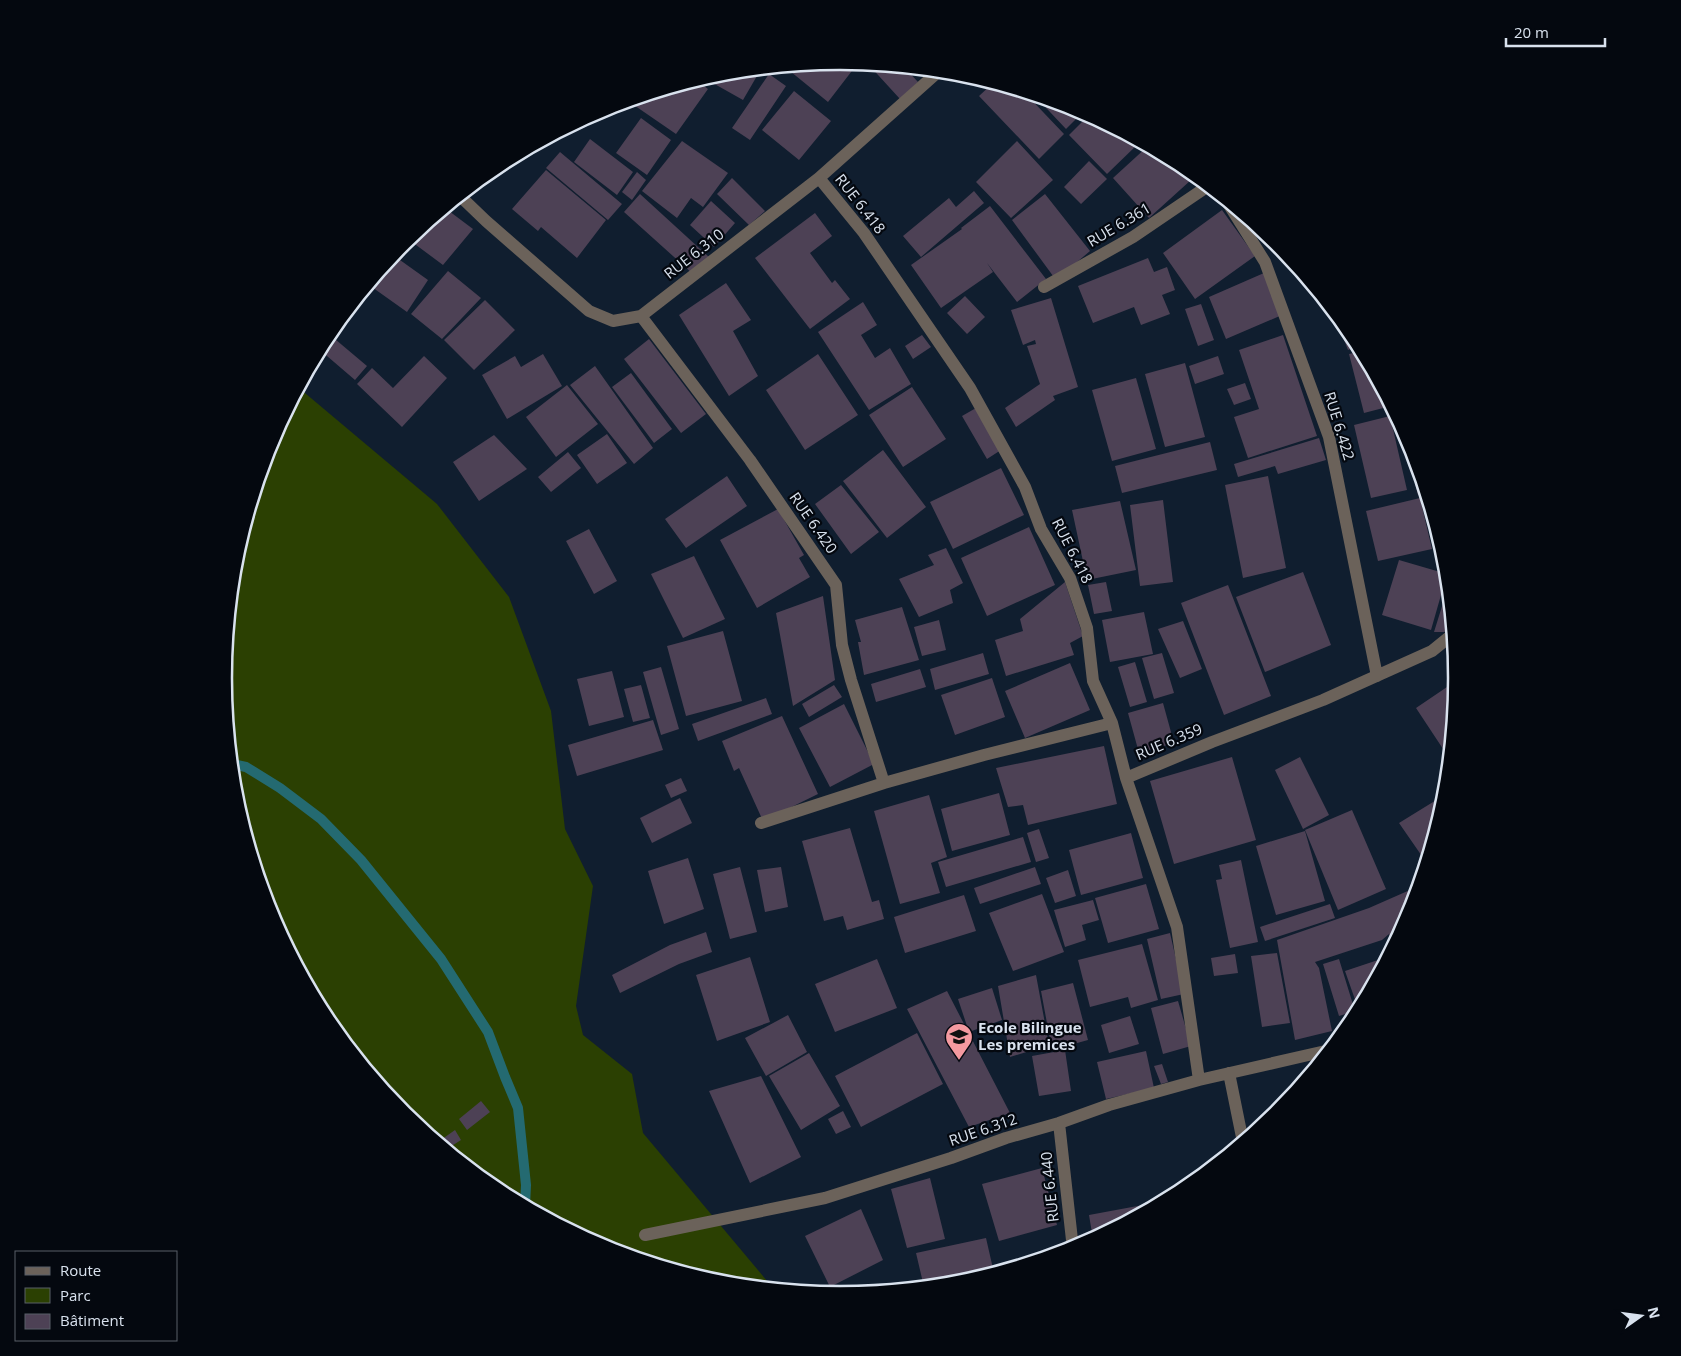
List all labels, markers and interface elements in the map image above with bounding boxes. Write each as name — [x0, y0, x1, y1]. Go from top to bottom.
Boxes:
scale bar — [1506, 15, 1605, 47]
text: 20 m — [1514, 22, 1549, 42]
street label: RUE 6.418 — [831, 169, 890, 237]
street label: RUE 6.361 — [1083, 197, 1154, 251]
street label: RUE 6.310 — [659, 224, 727, 283]
street label: RUE 6.422 — [1320, 389, 1360, 462]
street label: RUE 6.420 — [785, 488, 842, 557]
street label: RUE 6.418 — [1048, 515, 1098, 587]
street label: RUE 6.359 — [1132, 718, 1205, 764]
place label: Ecole Bilingue Les premices — [978, 1017, 1082, 1054]
school or university icon: Ecole Bilingue Les premices — [944, 1022, 974, 1061]
street label: RUE 6.312 — [946, 1108, 1019, 1150]
street label: RUE 6.440 — [1035, 1151, 1063, 1223]
legend — [15, 1251, 178, 1341]
text: Route — [60, 1260, 101, 1280]
text: Parc — [60, 1285, 91, 1305]
north arrow — [1616, 1291, 1666, 1341]
text: N — [1644, 1305, 1665, 1321]
text: Bâtiment — [60, 1310, 124, 1330]

